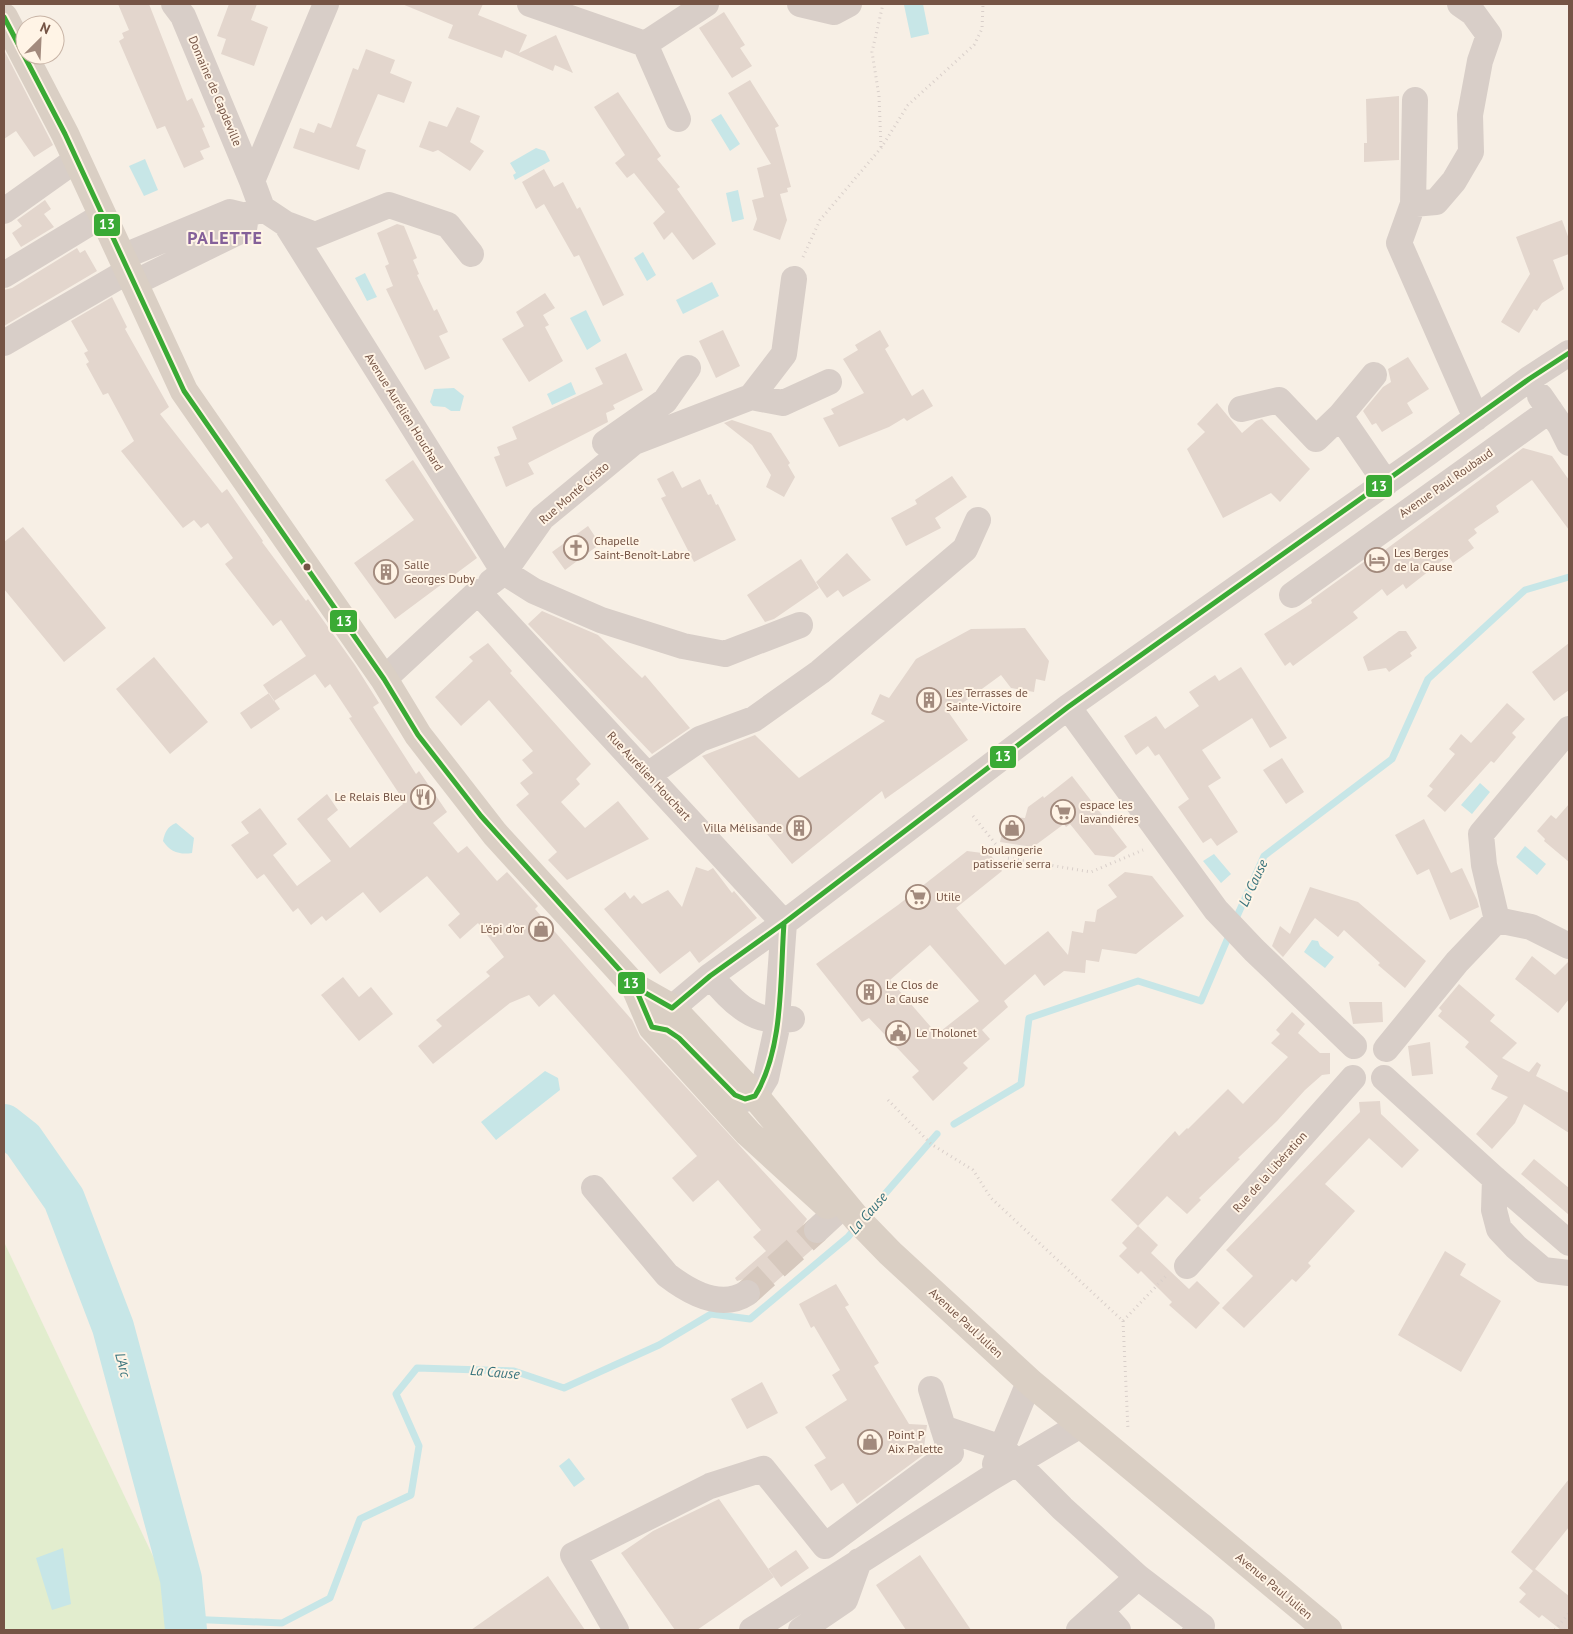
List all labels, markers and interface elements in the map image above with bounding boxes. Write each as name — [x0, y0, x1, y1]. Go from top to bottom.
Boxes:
north arrow — [15, 15, 65, 65]
text: N — [37, 18, 53, 38]
street label: Domaine de Capdeville — [185, 33, 245, 148]
line badge: 13 — [93, 213, 121, 237]
text: 13 — [99, 215, 115, 233]
district label: PALETTE — [187, 226, 263, 249]
street label: Avenue Aurélien Houchard — [362, 350, 447, 473]
street label: Avenue Paul Roubaud — [1396, 445, 1495, 521]
street label: Rue Monté Cristo — [536, 458, 612, 527]
line badge: 13 — [1365, 474, 1393, 498]
text: 13 — [1371, 477, 1387, 495]
place label: Chapelle Saint-Benoît-Labre — [594, 533, 690, 562]
church icon: Chapelle Saint-Benoît-Labre — [563, 535, 589, 561]
place label: Les Berges de la Cause — [1394, 545, 1453, 574]
hotel icon: Les Berges de la Cause — [1364, 547, 1390, 573]
place label: Salle Georges Duby — [404, 557, 475, 586]
building icon: Salle Georges Duby — [373, 559, 399, 585]
unlabelled marker — [302, 562, 312, 572]
line badge: 13 — [329, 609, 358, 633]
text: 13 — [336, 612, 352, 630]
place label: Les Terrasses de Sainte-Victoire — [946, 685, 1028, 714]
building icon: Les Terrasses de Sainte-Victoire — [916, 687, 942, 713]
street label: Rue Aurélien Houchart — [604, 728, 694, 823]
line badge: 13 — [989, 745, 1017, 769]
text: 13 — [995, 747, 1011, 765]
restaurant icon: Le Relais Bleu — [410, 784, 436, 810]
place label: Le Relais Bleu — [335, 789, 406, 804]
place label: espace les lavandiéres — [1080, 797, 1139, 826]
supermarket icon: espace les lavandiéres — [1050, 799, 1076, 825]
building icon: Villa Mélisande — [786, 815, 812, 841]
shop icon: boulangerie patisserie serra — [999, 815, 1025, 841]
place label: Villa Mélisande — [702, 820, 782, 835]
place label: boulangerie patisserie serra — [973, 842, 1051, 871]
water label: La Cause — [1234, 856, 1272, 909]
supermarket icon: Utile — [905, 884, 931, 910]
place label: Utile — [936, 889, 961, 904]
shop icon: L'épi d'or — [528, 916, 554, 942]
place label: L'épi d'or — [480, 921, 524, 936]
line badge: 13 — [617, 971, 646, 995]
text: 13 — [623, 974, 639, 992]
place label: Le Clos de la Cause — [886, 977, 938, 1006]
building icon: Le Clos de la Cause — [856, 979, 882, 1005]
public building icon: Le Tholonet — [885, 1020, 911, 1046]
place label: Le Tholonet — [916, 1025, 977, 1040]
street label: Rue de la Libération — [1229, 1128, 1310, 1215]
water label: La Cause — [845, 1188, 892, 1238]
street label: Avenue Paul Julien — [926, 1285, 1006, 1361]
water label: L'Arc — [111, 1351, 135, 1380]
water label: La Cause — [469, 1361, 521, 1383]
place label: Point P Aix Palette — [888, 1427, 943, 1456]
shop icon: Point P Aix Palette — [857, 1429, 883, 1455]
street label: Avenue Paul Julien — [1233, 1549, 1316, 1622]

